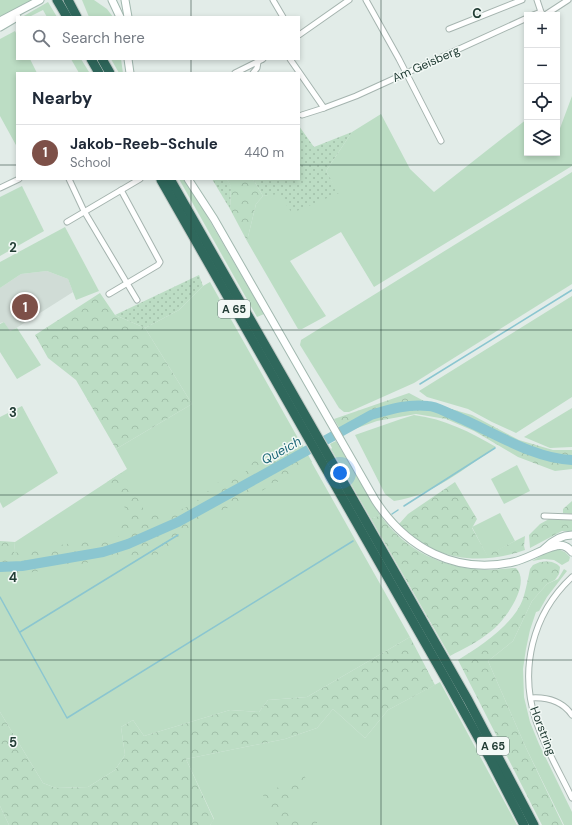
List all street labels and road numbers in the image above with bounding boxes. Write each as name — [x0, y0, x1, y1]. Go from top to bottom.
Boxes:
street label: Am Geisberg — [390, 42, 462, 86]
road number: A 65 — [218, 300, 250, 318]
street label: Horstring — [526, 704, 560, 758]
road number: A 65 — [477, 737, 509, 755]

